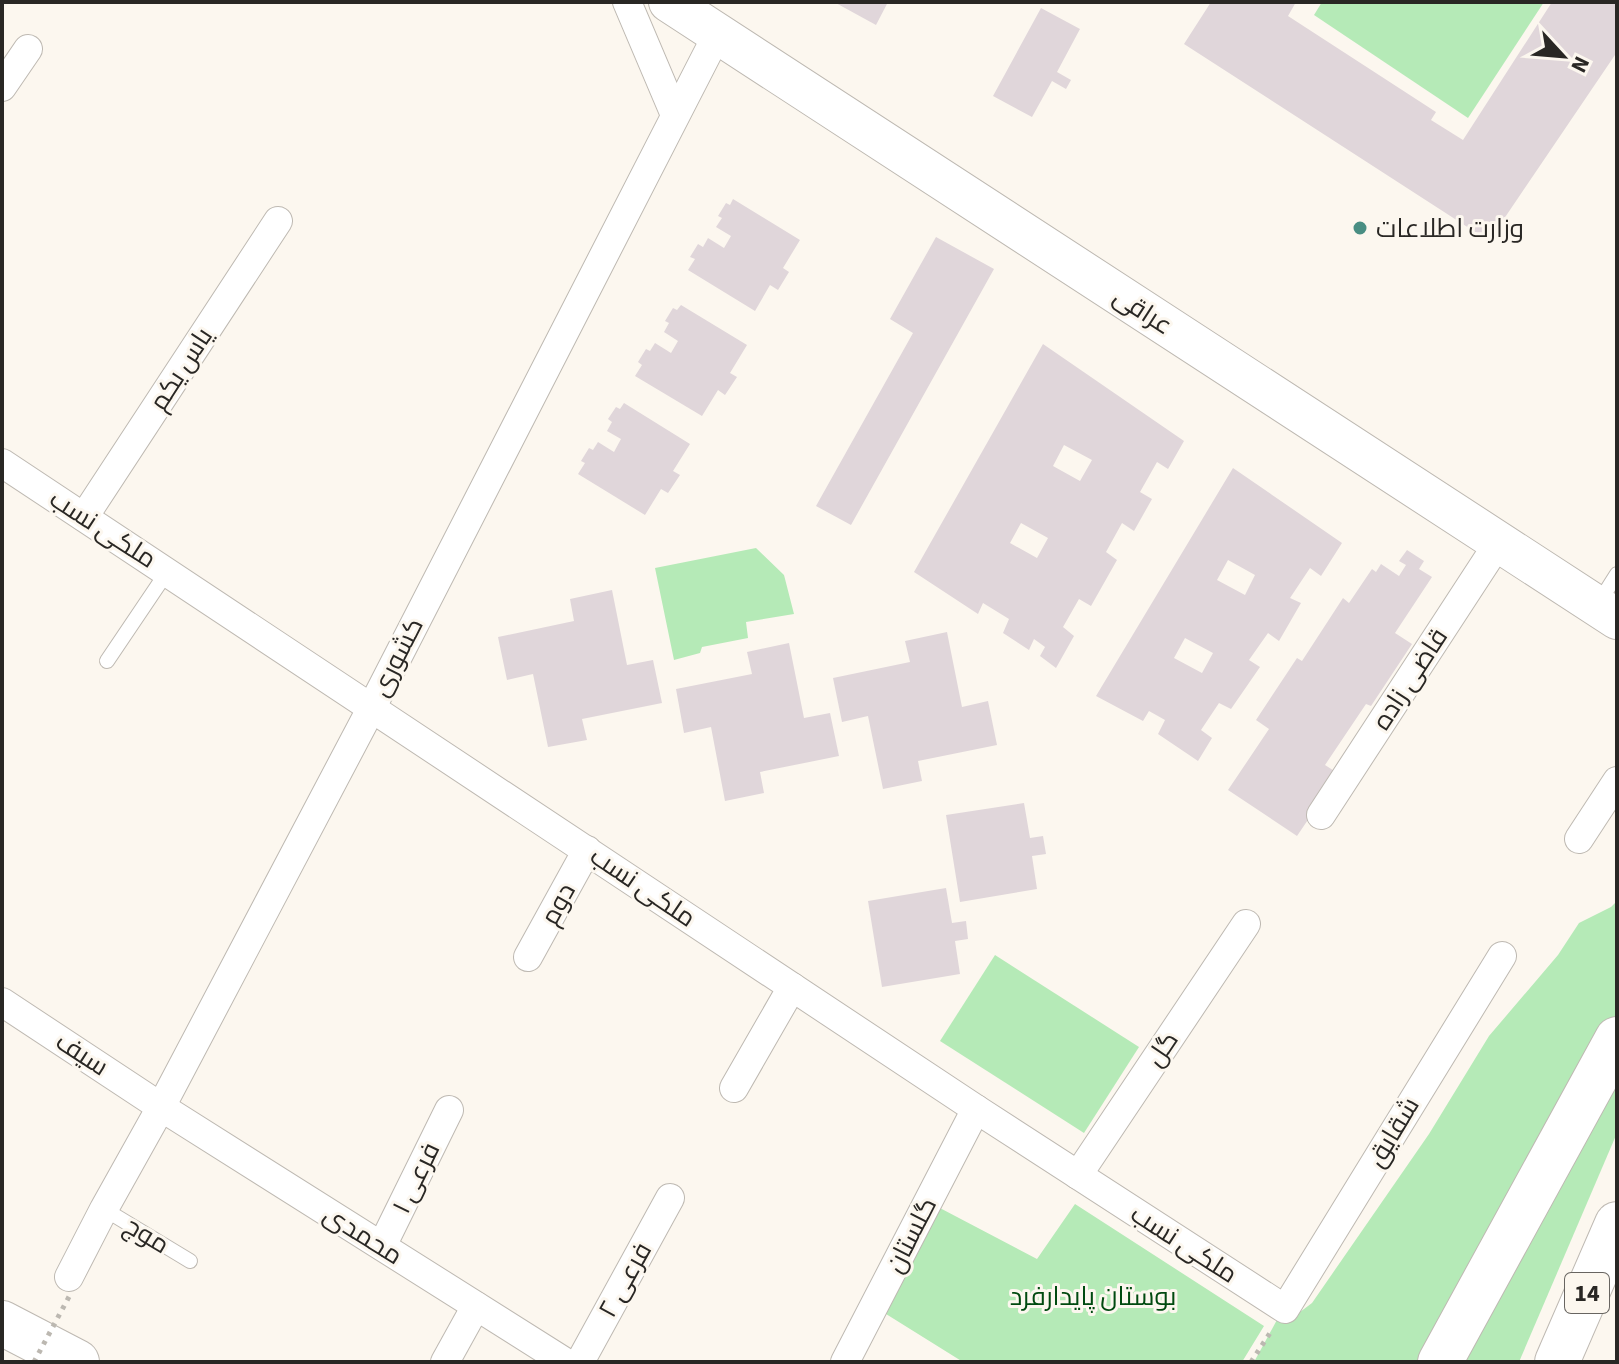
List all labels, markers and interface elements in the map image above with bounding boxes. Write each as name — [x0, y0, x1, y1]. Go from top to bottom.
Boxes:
north arrow — [1523, 16, 1603, 96]
text: N — [1562, 51, 1598, 78]
place label: وزارت اطلاعات — [1376, 210, 1524, 247]
marker: وزارت اطلاعات — [1351, 219, 1369, 237]
street label: عراقی — [1106, 278, 1180, 344]
street label: یاس یکم — [140, 320, 222, 418]
street label: ملکی نسب — [42, 481, 164, 577]
street label: کشوری — [361, 611, 433, 703]
street label: قاضی زاده — [1363, 621, 1457, 737]
street label: ملکی نسب — [583, 838, 703, 936]
street label: دوم — [531, 876, 585, 932]
street label: سیف — [48, 1023, 116, 1085]
street label: گل — [1137, 1024, 1187, 1074]
street label: شقایق — [1358, 1090, 1428, 1174]
street label: فرعی ۱ — [383, 1136, 449, 1220]
street label: گلستان — [876, 1191, 946, 1279]
street label: محمدی — [316, 1196, 410, 1274]
street label: ملکی نسب — [1123, 1196, 1245, 1292]
street label: موج — [117, 1207, 177, 1263]
street label: فرعی ۲ — [589, 1236, 661, 1324]
road number: 14 — [1565, 1273, 1609, 1313]
park label: بوستان پایدارفرد — [1010, 1278, 1176, 1315]

